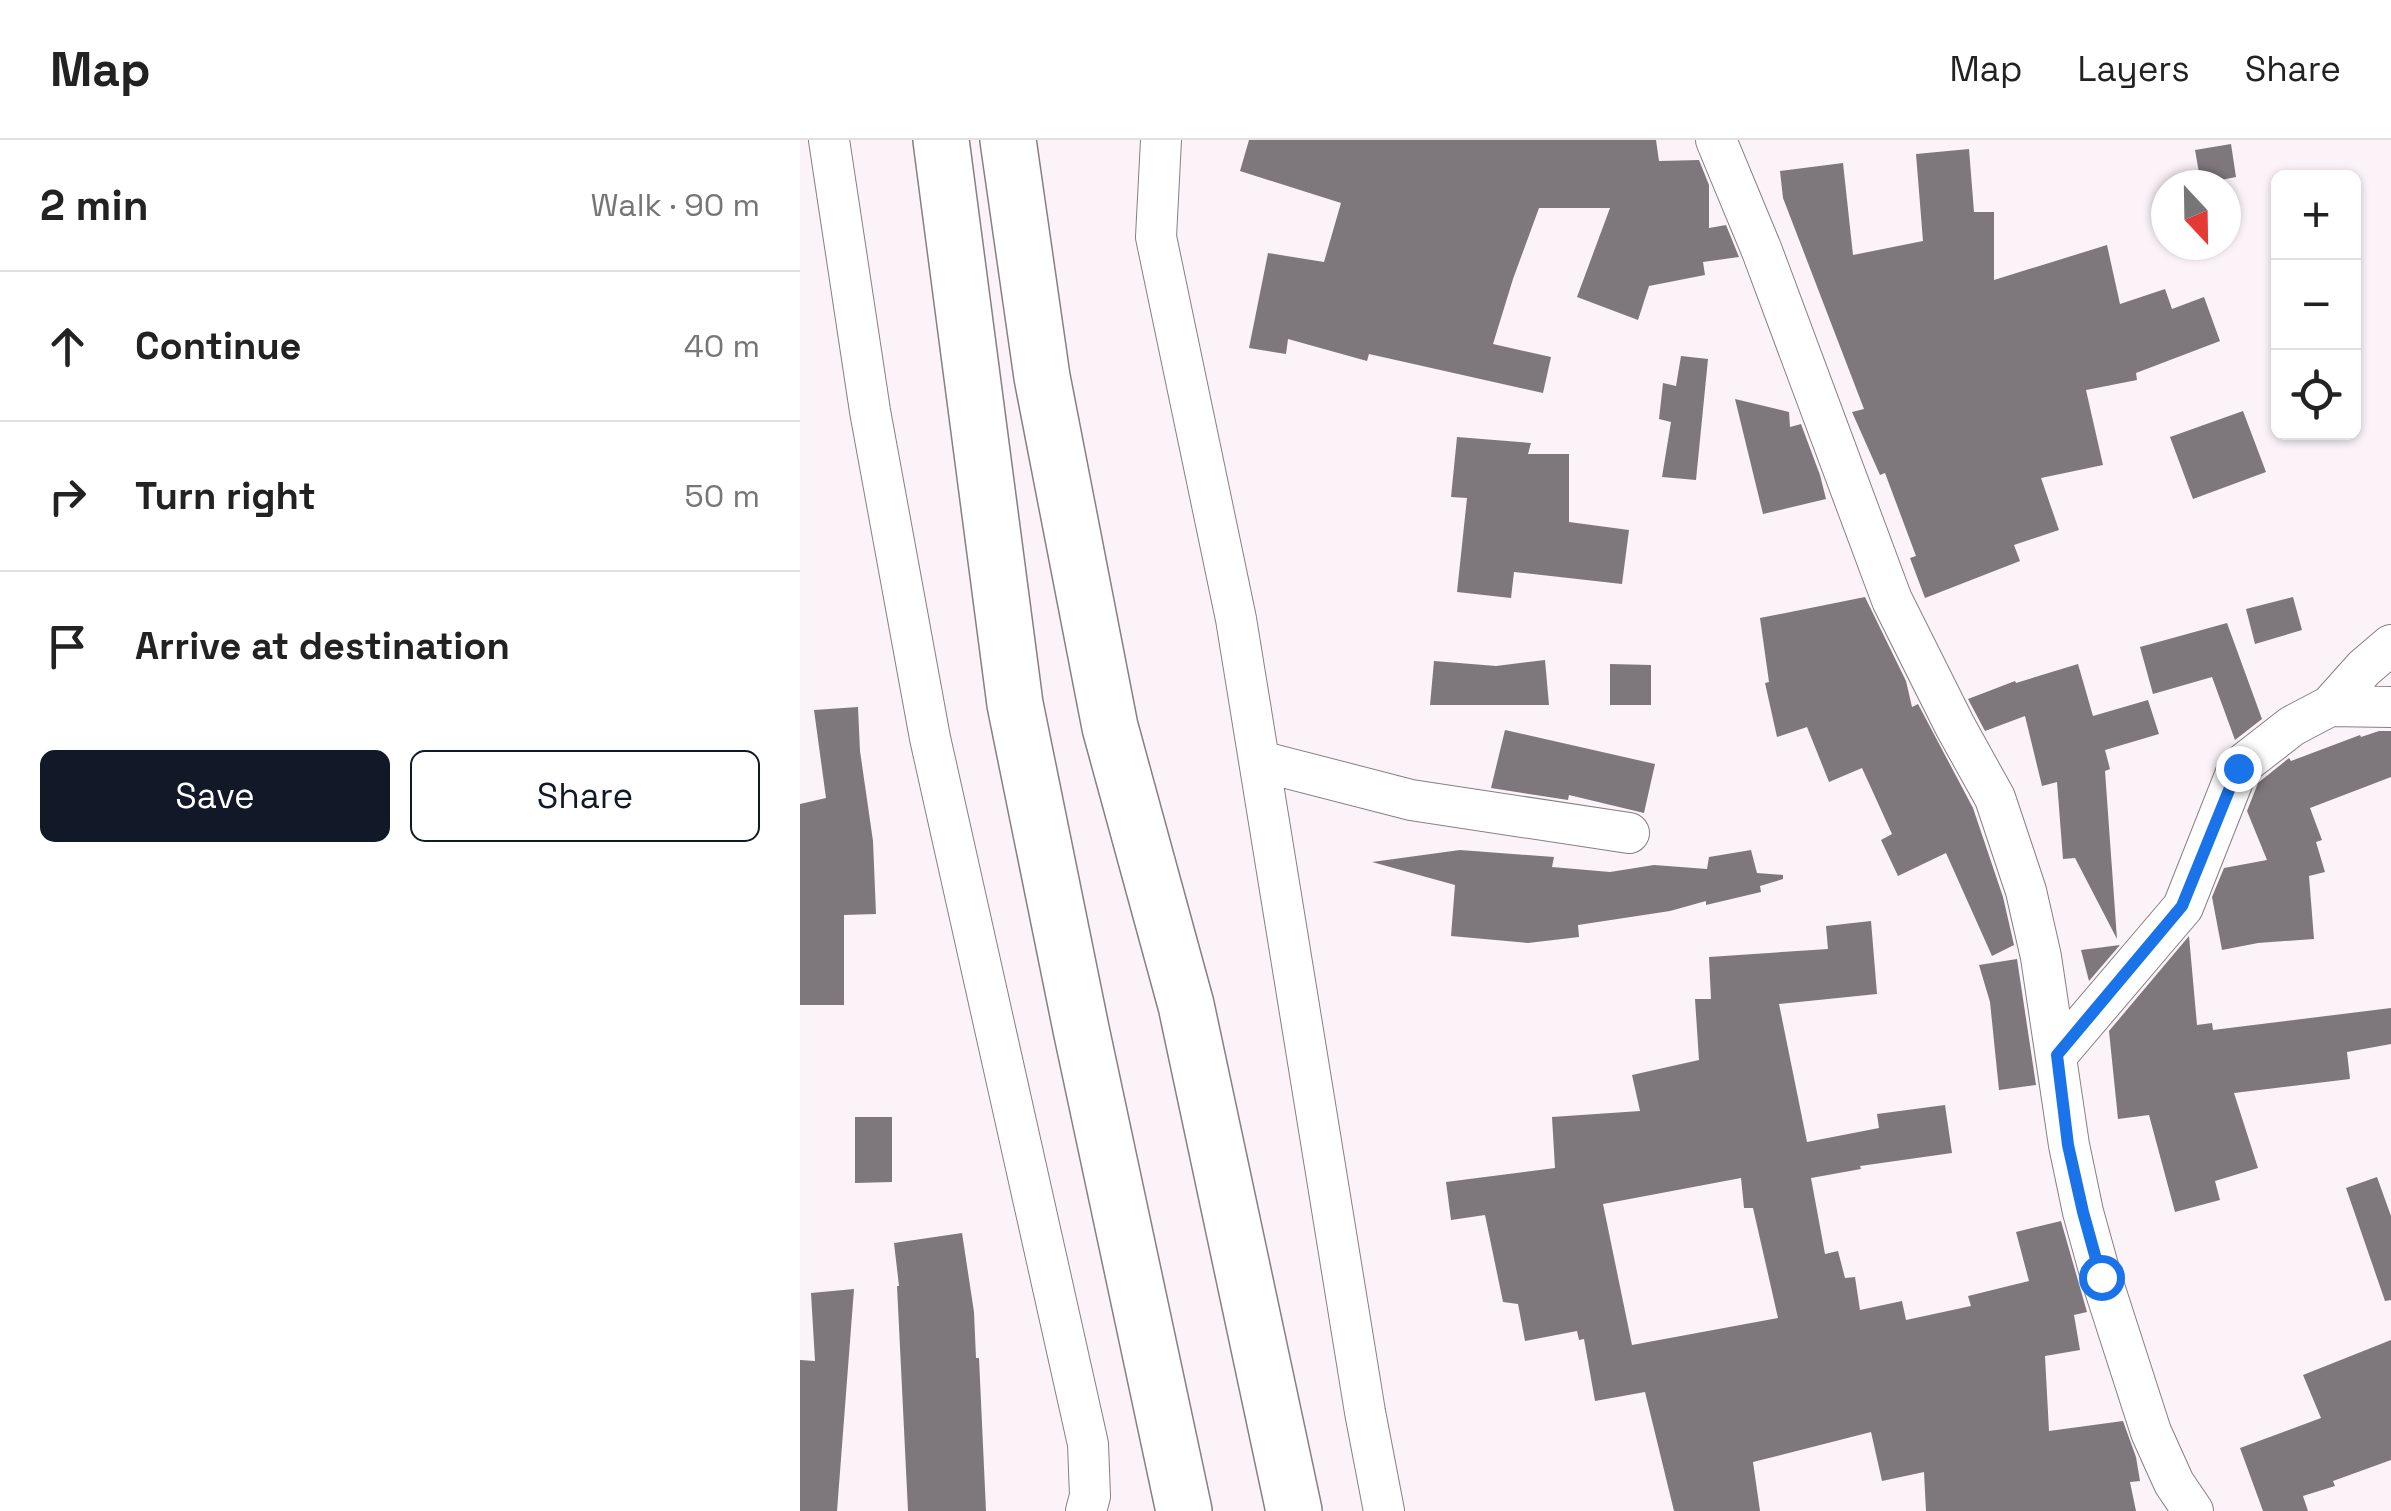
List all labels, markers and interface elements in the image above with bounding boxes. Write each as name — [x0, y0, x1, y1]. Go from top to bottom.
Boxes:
text: Map — [50, 39, 151, 100]
text: Map — [1949, 47, 2022, 91]
text: Layers — [2077, 47, 2190, 91]
text: Share — [2245, 47, 2341, 91]
north arrow — [2151, 170, 2241, 260]
map controls — [2271, 170, 2361, 440]
button: + — [2271, 170, 2361, 260]
text: 2 min — [40, 179, 149, 232]
text: Walk · 90 m — [591, 185, 760, 225]
button: − — [2271, 260, 2361, 350]
icon: ahead — [40, 319, 95, 374]
text: Continue — [135, 322, 301, 370]
text: 40 m — [684, 326, 760, 366]
button: locate — [2271, 350, 2361, 440]
icon: right — [40, 469, 95, 524]
text: Turn right — [135, 472, 316, 520]
text: 50 m — [685, 476, 760, 516]
icon: arrive — [40, 619, 95, 674]
text: Arrive at destination — [135, 622, 510, 670]
route end — [2216, 746, 2262, 792]
button: Save — [40, 750, 390, 842]
button: Share — [410, 750, 760, 842]
route start — [2079, 1255, 2125, 1301]

